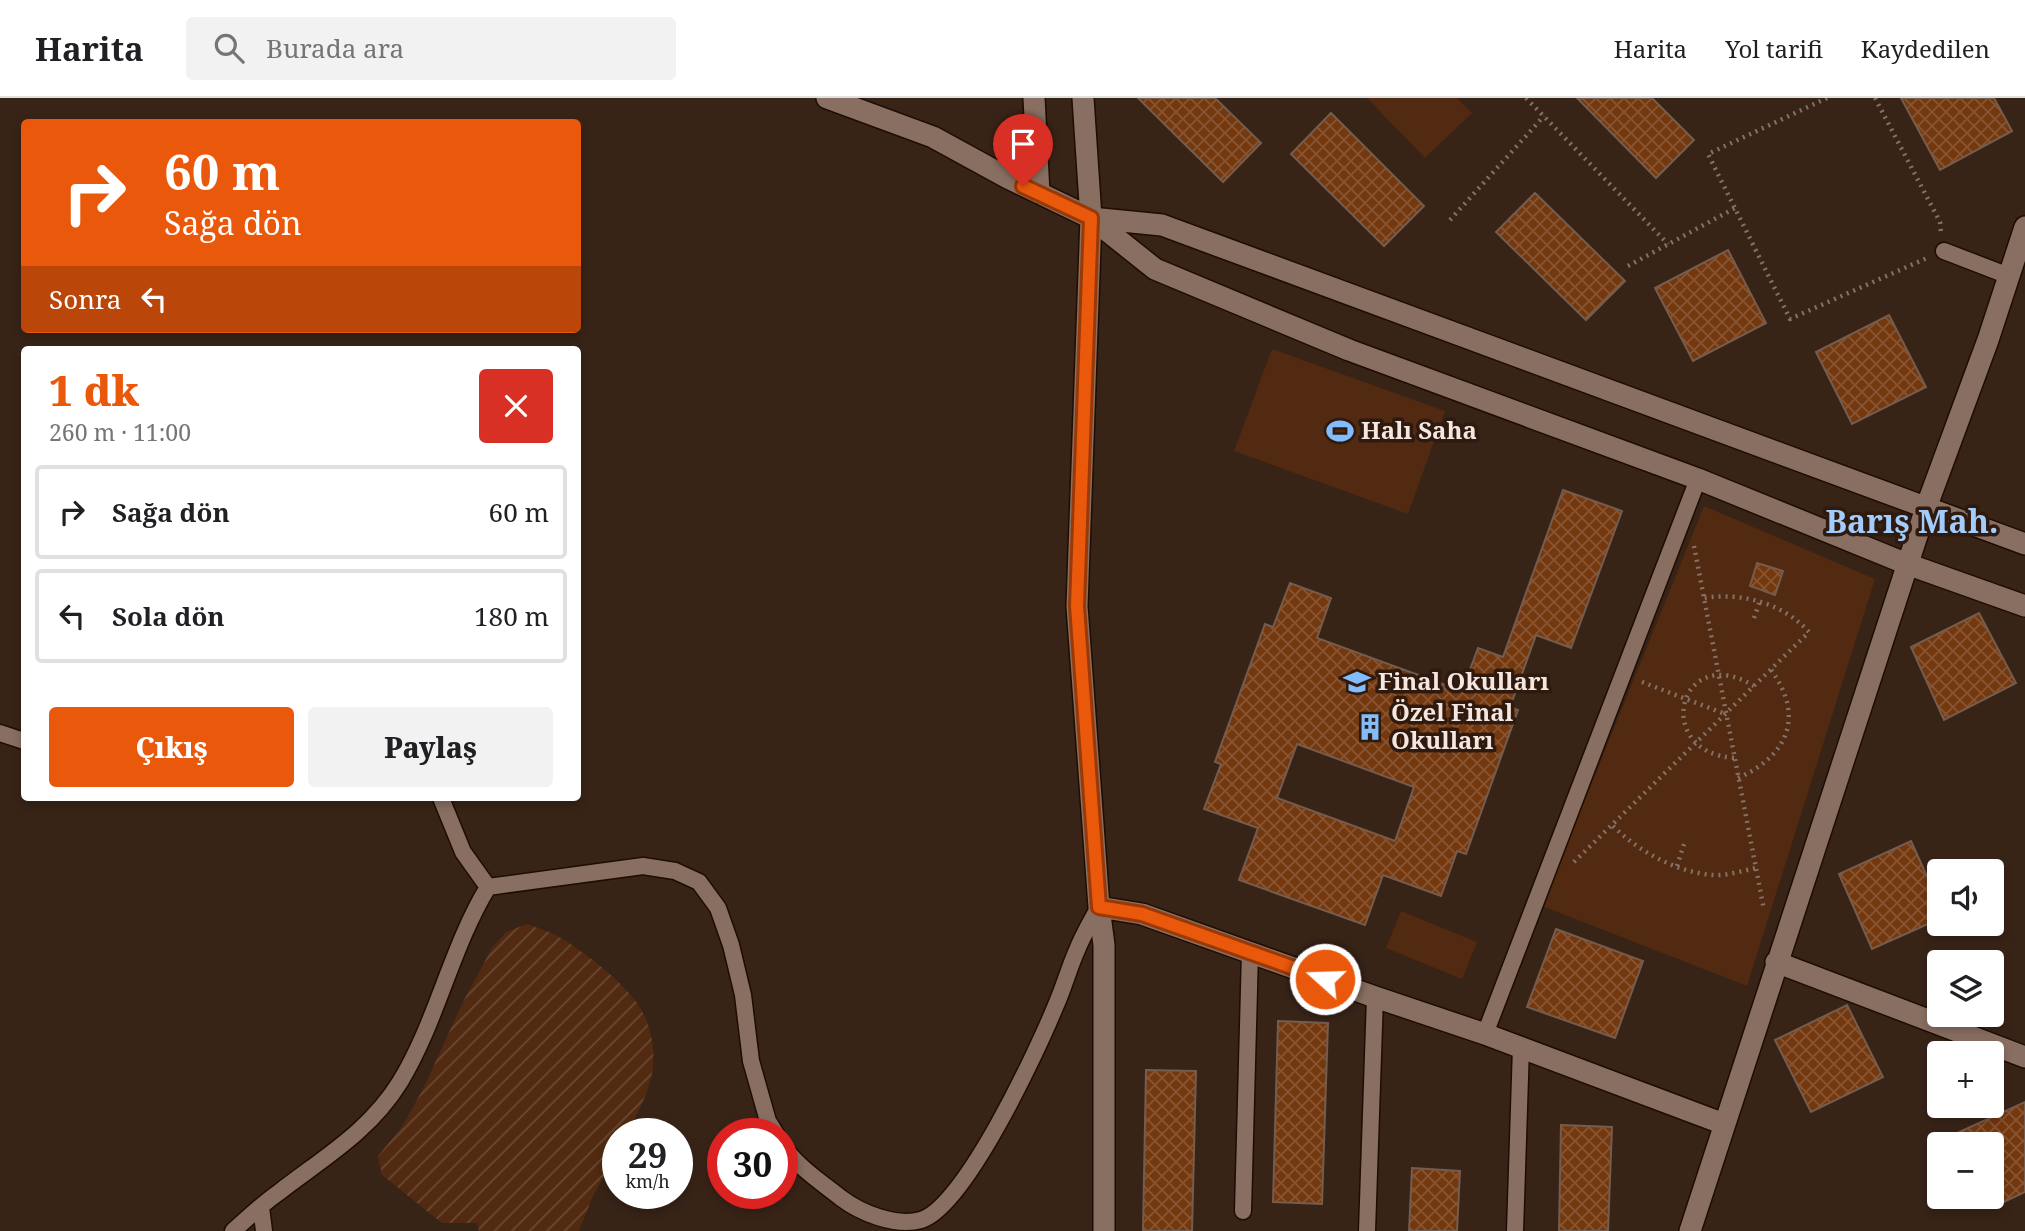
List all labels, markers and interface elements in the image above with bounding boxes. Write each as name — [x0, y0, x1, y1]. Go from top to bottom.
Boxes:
search box — [186, 17, 676, 80]
text: Harita — [35, 26, 144, 71]
icon: search — [210, 29, 248, 67]
text: Burada ara — [266, 30, 404, 66]
text: Harita — [1614, 32, 1687, 65]
text: Yol tarifi — [1725, 32, 1823, 65]
text: Kaydedilen — [1861, 32, 1990, 65]
pin — [993, 114, 1053, 186]
icon: arrive — [1004, 125, 1042, 163]
text: 60 m — [164, 138, 280, 204]
icon: right — [49, 147, 140, 238]
text: Sağa dön — [164, 201, 302, 244]
icon: left — [135, 280, 173, 318]
text: Sonra — [49, 281, 121, 317]
text: 1 dk — [49, 361, 139, 418]
button: close — [479, 369, 553, 443]
place label: Halı Saha — [1361, 413, 1477, 446]
text: 260 m · 11:00 — [49, 416, 191, 448]
sports icon: Halı Saha — [1325, 416, 1355, 446]
icon: right — [53, 493, 91, 531]
text: Sağa dön — [112, 494, 230, 530]
text: 60 m — [489, 494, 549, 530]
district label: Barış Mah. — [1826, 499, 1998, 542]
icon: left — [53, 597, 91, 635]
text: Sola dön — [112, 598, 225, 634]
text: 180 m — [474, 598, 549, 634]
place label: Final Okulları — [1378, 664, 1549, 697]
school or university icon: Final Okulları — [1342, 667, 1372, 697]
place label: Özel Final Okulları — [1391, 695, 1514, 756]
button: Çıkış — [49, 707, 294, 787]
button: Paylaş — [308, 707, 553, 787]
building icon: Özel Final Okulları — [1355, 712, 1385, 742]
map controls — [1927, 859, 2004, 1209]
button: sound — [1927, 859, 2004, 936]
position arrow — [1288, 942, 1362, 1016]
button: layers — [1927, 950, 2004, 1027]
button: + — [1927, 1041, 2004, 1118]
speed limit sign: 30 — [707, 1118, 798, 1209]
text: 29 — [628, 1131, 667, 1178]
button: − — [1927, 1132, 2004, 1209]
text: km/h — [625, 1169, 670, 1193]

